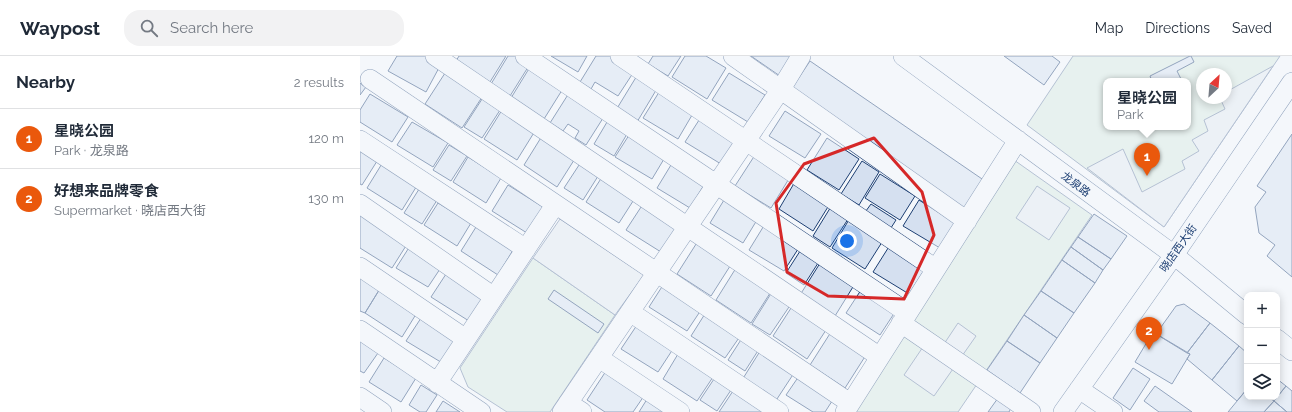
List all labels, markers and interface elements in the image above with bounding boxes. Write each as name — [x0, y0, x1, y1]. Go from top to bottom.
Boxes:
search box — [124, 10, 404, 46]
text: Waypost — [20, 17, 100, 39]
icon: search — [138, 17, 160, 39]
text: Search here — [170, 19, 253, 37]
text: Map — [1095, 20, 1123, 36]
text: Directions — [1145, 20, 1210, 36]
text: Saved — [1232, 20, 1272, 36]
north arrow — [1196, 68, 1232, 104]
text: Nearby — [16, 72, 75, 92]
text: 2 results — [294, 75, 344, 90]
popup — [1103, 78, 1191, 130]
text: 星晓公园 — [1117, 89, 1177, 107]
text: Park — [1117, 107, 1144, 122]
text: 星晓公园 — [54, 122, 114, 140]
text: 1 — [26, 131, 32, 146]
text: 120 m — [308, 131, 344, 146]
text: Park · 龙泉路 — [54, 143, 129, 158]
pin: 1 — [1134, 143, 1160, 176]
street label: 龙泉路 — [1059, 169, 1093, 200]
text: 好想来品牌零食 — [54, 182, 159, 200]
text: 2 — [25, 191, 33, 206]
text: 130 m — [308, 191, 344, 206]
text: Supermarket · 晓店西大街 — [54, 203, 206, 218]
street label: 晓店西大街 — [1157, 222, 1200, 275]
your location — [837, 231, 857, 251]
map controls — [1244, 292, 1280, 400]
button: + — [1244, 292, 1280, 328]
pin: 2 — [1136, 317, 1162, 350]
button: − — [1244, 328, 1280, 364]
button: layers — [1244, 364, 1280, 400]

